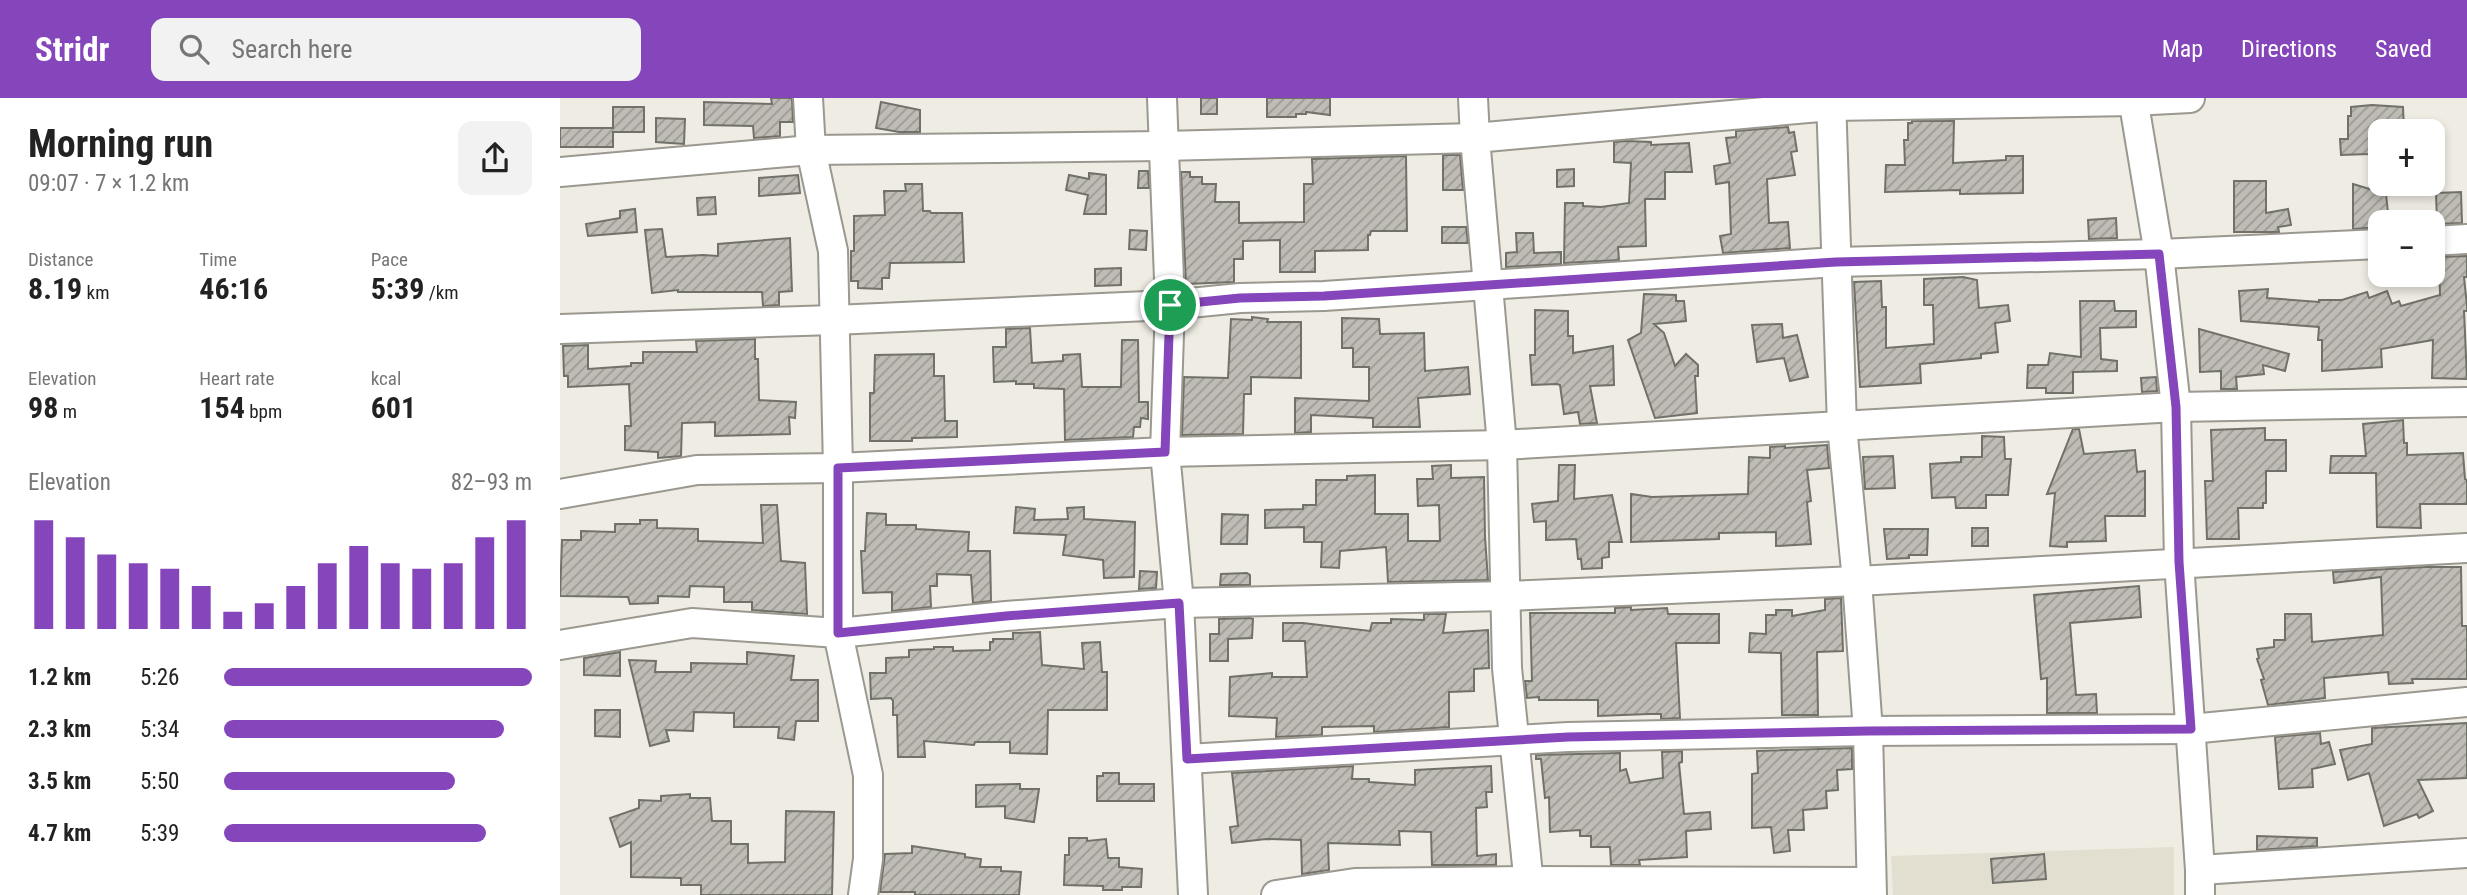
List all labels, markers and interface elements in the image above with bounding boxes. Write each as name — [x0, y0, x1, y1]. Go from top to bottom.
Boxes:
search box — [151, 18, 641, 81]
text: Stridr — [35, 30, 109, 69]
icon: search — [175, 30, 213, 68]
text: Search here — [231, 34, 352, 64]
text: Map — [2162, 35, 2203, 63]
text: Directions — [2241, 35, 2337, 63]
text: Saved — [2375, 35, 2432, 63]
map controls — [2368, 119, 2445, 287]
button: + — [2368, 119, 2445, 196]
button: share — [458, 121, 532, 195]
text: Morning run — [28, 122, 213, 166]
text: 09:07 · 7 × 1.2 km — [28, 170, 189, 197]
button: − — [2368, 210, 2445, 287]
text: Distance — [28, 248, 93, 271]
text: Time — [199, 248, 237, 271]
text: Pace — [371, 248, 408, 271]
text: 8.19 — [28, 271, 82, 306]
text: 46:16 — [199, 271, 268, 306]
text: 5:39 — [371, 271, 424, 306]
pin — [1140, 275, 1200, 335]
text: km — [82, 281, 109, 304]
text: /km — [424, 281, 459, 304]
icon: arrive — [1151, 286, 1189, 324]
text: Elevation — [28, 367, 96, 390]
text: Heart rate — [199, 367, 274, 390]
text: kcal — [371, 367, 401, 390]
text: 98 — [28, 390, 58, 425]
text: 154 — [199, 390, 245, 425]
text: 601 — [371, 390, 416, 425]
text: m — [58, 400, 77, 423]
text: bpm — [245, 400, 282, 423]
text: Elevation — [28, 469, 111, 496]
text: 82–93 m — [451, 469, 532, 496]
text: 1.2 km — [28, 664, 91, 691]
text: 5:26 — [140, 664, 179, 691]
text: 2.3 km — [28, 716, 91, 743]
text: 5:34 — [140, 716, 179, 743]
text: 3.5 km — [28, 768, 91, 795]
text: 5:50 — [140, 768, 179, 795]
text: 4.7 km — [28, 820, 91, 847]
text: 5:39 — [140, 820, 179, 847]

